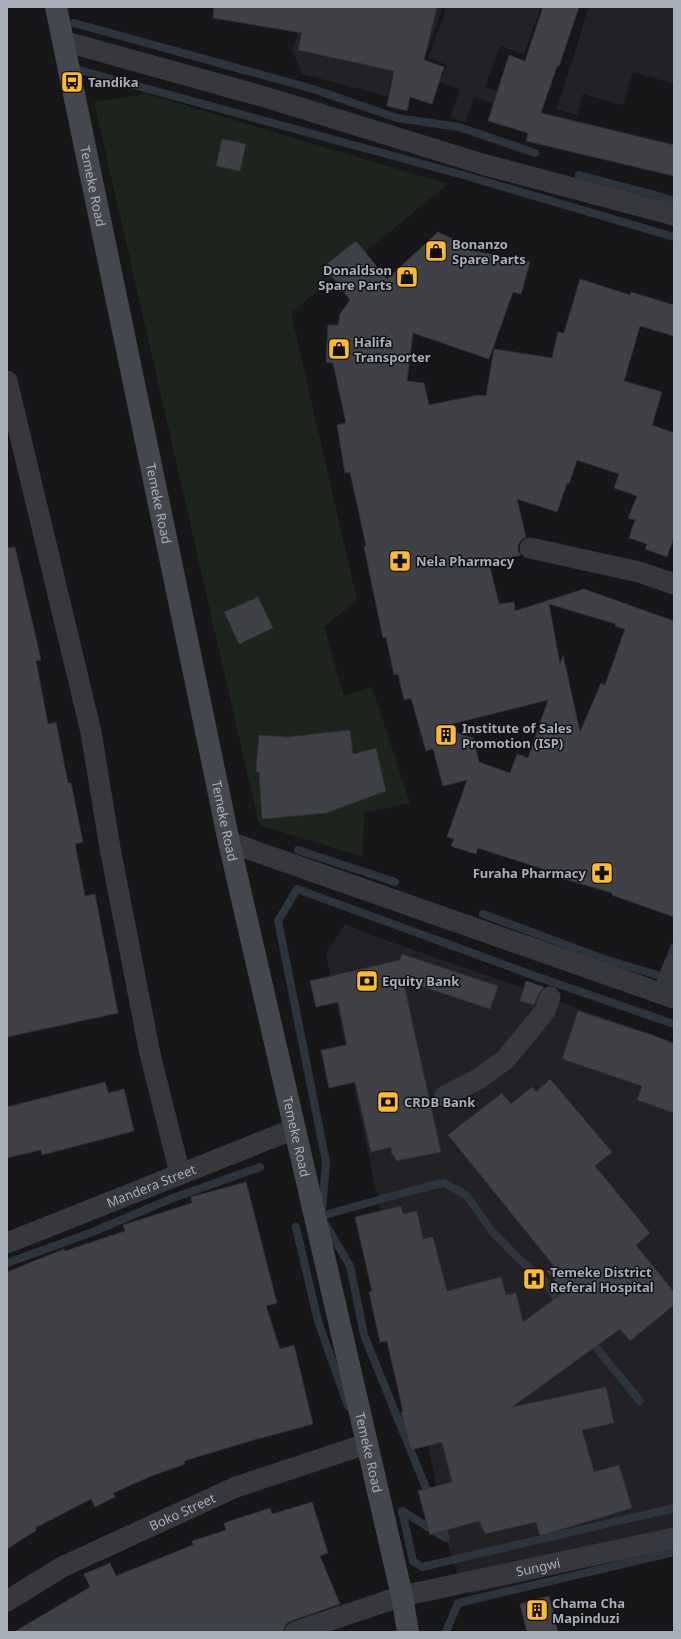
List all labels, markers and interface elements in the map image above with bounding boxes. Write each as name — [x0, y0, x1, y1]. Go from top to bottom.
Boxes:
bus stop icon: Tandika — [59, 69, 85, 95]
place label: Tandika — [88, 73, 139, 91]
street label: Temeke Road — [76, 144, 110, 228]
place label: Bonanzo Spare Parts — [452, 235, 526, 268]
shop icon: Bonanzo Spare Parts — [423, 238, 449, 264]
place label: Donaldson Spare Parts — [318, 261, 392, 294]
shop icon: Donaldson Spare Parts — [394, 264, 420, 290]
place label: Halifa Transporter — [354, 333, 431, 366]
shop icon: Halifa Transporter — [326, 336, 352, 362]
street label: Temeke Road — [142, 461, 176, 545]
pharmacy icon: Nela Pharmacy — [387, 548, 413, 574]
place label: Nela Pharmacy — [416, 552, 515, 570]
place label: Institute of Sales Promotion (ISP) — [462, 719, 572, 752]
building icon: Institute of Sales Promotion (ISP) — [433, 722, 459, 748]
street label: Temeke Road — [207, 779, 242, 863]
pharmacy icon: Furaha Pharmacy — [589, 860, 615, 886]
place label: Furaha Pharmacy — [473, 864, 587, 882]
bank icon: Equity Bank — [354, 968, 380, 994]
place label: Equity Bank — [382, 972, 460, 990]
bank icon: CRDB Bank — [375, 1089, 401, 1115]
place label: CRDB Bank — [404, 1093, 476, 1111]
street label: Temeke Road — [279, 1095, 315, 1179]
street label: Mandera Street — [104, 1160, 199, 1212]
place label: Temeke District Referal Hospital — [550, 1263, 654, 1296]
hospital icon: Temeke District Referal Hospital — [521, 1266, 547, 1292]
street label: Temeke Road — [351, 1410, 387, 1494]
street label: Boko Street — [146, 1489, 218, 1535]
street label: Sungwi — [514, 1554, 562, 1580]
place label: Chama Cha Mapinduzi — [552, 1594, 625, 1627]
building icon: Chama Cha Mapinduzi — [524, 1597, 550, 1623]

